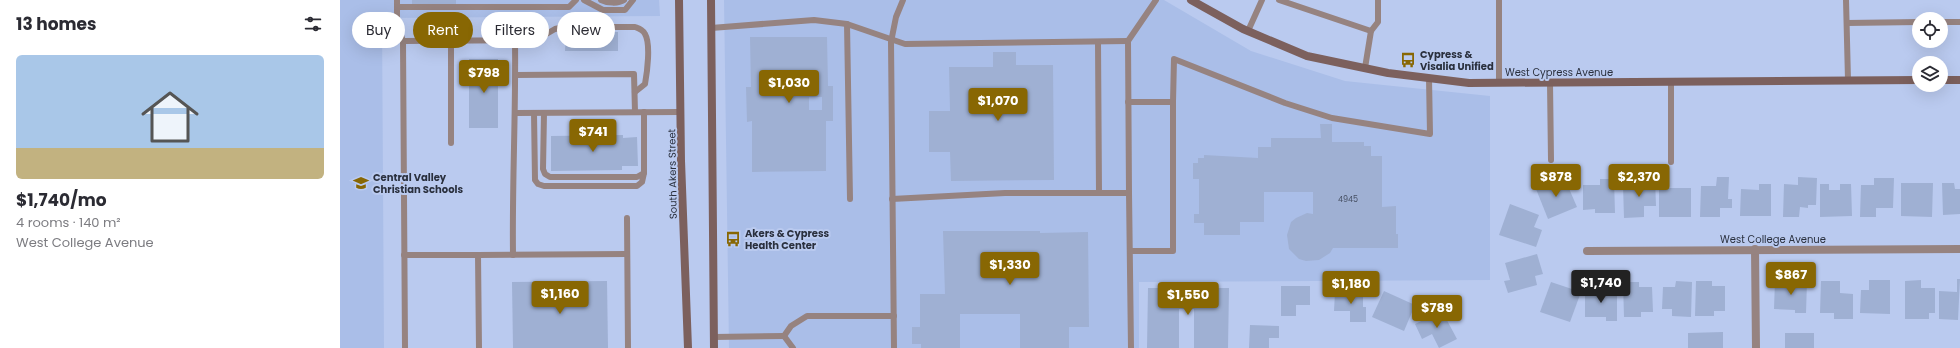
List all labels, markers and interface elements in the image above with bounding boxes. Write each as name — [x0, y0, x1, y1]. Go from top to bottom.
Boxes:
text: 13 homes — [16, 12, 97, 36]
chip: Buy — [352, 12, 405, 48]
chip: Rent — [413, 12, 473, 48]
chip: Filters — [481, 12, 549, 48]
chip: New — [557, 12, 615, 48]
map controls — [1912, 12, 1948, 92]
button: locate — [1912, 12, 1948, 48]
icon: filters — [302, 13, 324, 35]
place label: Cypress & Visalia Unified — [1420, 47, 1494, 74]
bus stop icon: Cypress & Visalia Unified — [1399, 51, 1417, 69]
button: layers — [1912, 56, 1948, 92]
pin: $798 — [460, 60, 508, 94]
text: $798 — [468, 63, 500, 82]
street label: West Cypress Avenue — [1505, 65, 1613, 80]
pin: $1,030 — [756, 70, 822, 104]
text: $1,030 — [768, 73, 810, 92]
icon: home — [134, 81, 206, 153]
pin: $1,070 — [965, 88, 1031, 122]
text: $1,070 — [977, 91, 1019, 110]
pin: $741 — [569, 119, 617, 153]
text: $741 — [578, 122, 608, 141]
street label: South Akers Street — [664, 128, 681, 219]
pin: $878 — [1532, 164, 1580, 198]
pin: $2,370 — [1606, 164, 1672, 198]
text: $878 — [1540, 167, 1572, 186]
text: $2,370 — [1617, 167, 1661, 186]
place label: Central Valley Christian Schools — [373, 170, 463, 197]
school or university icon: Central Valley Christian Schools — [352, 174, 370, 192]
text: $1,740/mo — [16, 188, 107, 212]
house number: 4945 — [1338, 194, 1358, 205]
text: 4 rooms · 140 m² — [16, 213, 121, 232]
place label: Akers & Cypress Health Center — [745, 226, 830, 253]
bus stop icon: Akers & Cypress Health Center — [724, 230, 742, 248]
street label: West College Avenue — [1720, 232, 1826, 247]
text: West College Avenue — [16, 233, 154, 252]
pin: $1,330 — [977, 252, 1043, 286]
text: $1,330 — [989, 255, 1031, 274]
pin: $867 — [1767, 262, 1815, 296]
text: $867 — [1775, 265, 1807, 284]
pin: $1,740 — [1568, 270, 1634, 304]
pin: $1,180 — [1318, 271, 1384, 305]
text: $1,740 — [1580, 273, 1622, 292]
text: $1,180 — [1332, 274, 1370, 293]
pin: $1,160 — [527, 281, 593, 315]
pin: $1,550 — [1155, 282, 1221, 316]
text: $1,160 — [541, 284, 579, 303]
text: $1,550 — [1167, 285, 1209, 304]
pin: $789 — [1413, 295, 1461, 329]
text: $789 — [1421, 298, 1453, 317]

